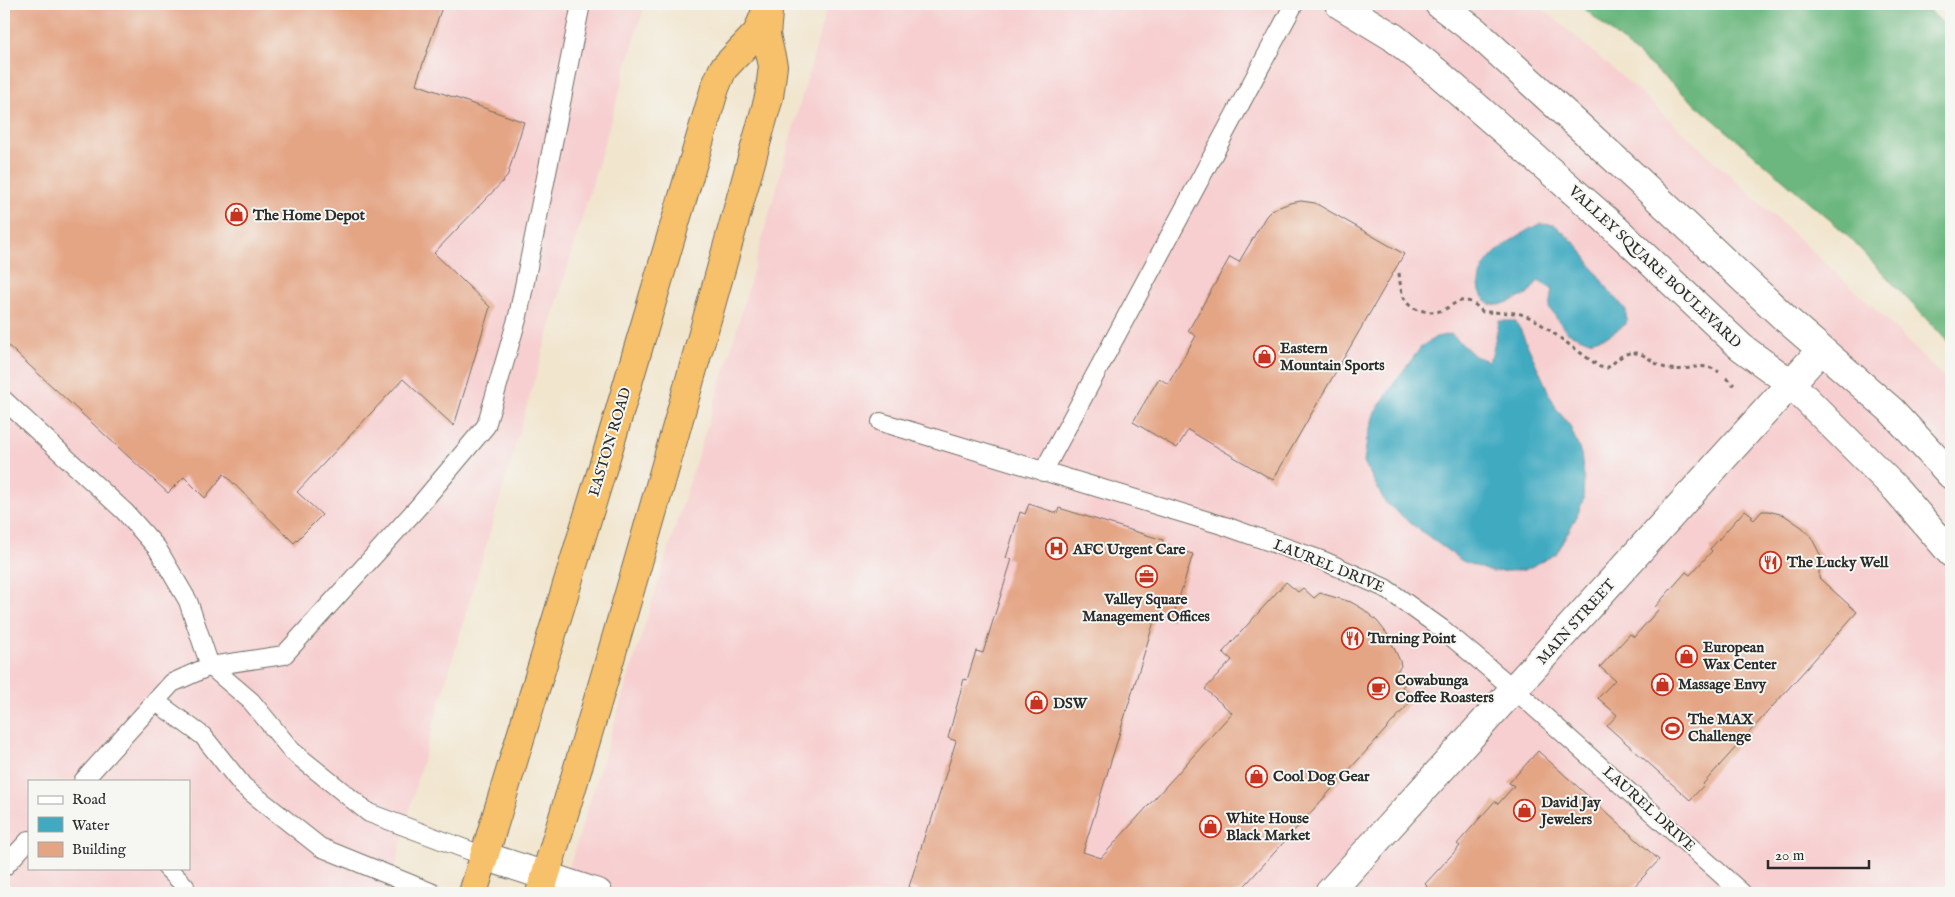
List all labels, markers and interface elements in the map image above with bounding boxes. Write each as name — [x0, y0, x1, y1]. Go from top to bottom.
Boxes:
street label: VALLEY SQUARE BOULEVARD — [1564, 181, 1745, 352]
shop icon: The Home Depot — [225, 203, 249, 227]
place label: The Home Depot — [252, 206, 366, 225]
place label: Eastern Mountain Sports — [1280, 339, 1385, 375]
shop icon: Eastern Mountain Sports — [1252, 345, 1276, 369]
street label: EASTON ROAD — [584, 385, 636, 499]
street label: LAUREL DRIVE — [1271, 535, 1387, 597]
hospital icon: AFC Urgent Care — [1045, 537, 1069, 561]
place label: AFC Urgent Care — [1072, 540, 1186, 559]
restaurant icon: The Lucky Well — [1759, 550, 1783, 574]
place label: The Lucky Well — [1786, 553, 1889, 572]
office icon: Valley Square Management Offices — [1134, 564, 1158, 588]
street label: MAIN STREET — [1533, 575, 1619, 669]
place label: Valley Square Management Offices — [1082, 590, 1211, 626]
restaurant icon: Turning Point — [1340, 626, 1364, 650]
place label: Turning Point — [1367, 629, 1457, 648]
place label: European Wax Center — [1702, 638, 1777, 674]
shop icon: European Wax Center — [1675, 644, 1699, 668]
place label: Cowabunga Coffee Roasters — [1395, 671, 1494, 707]
shop icon: Massage Envy — [1650, 672, 1674, 696]
place label: Massage Envy — [1678, 675, 1767, 694]
cafe icon: Cowabunga Coffee Roasters — [1367, 677, 1391, 701]
shop icon: DSW — [1025, 691, 1049, 715]
place label: DSW — [1053, 694, 1089, 713]
place label: The MAX Challenge — [1687, 710, 1754, 746]
sports icon: The MAX Challenge — [1660, 716, 1684, 740]
street label: LAUREL DRIVE — [1599, 762, 1699, 856]
shop icon: Cool Dog Gear — [1245, 764, 1269, 788]
place label: Cool Dog Gear — [1273, 767, 1370, 786]
legend — [28, 780, 190, 870]
text: Road — [72, 790, 107, 809]
place label: David Jay Jewelers — [1539, 793, 1601, 829]
shop icon: David Jay Jewelers — [1513, 799, 1537, 823]
place label: White House Black Market — [1225, 809, 1311, 845]
shop icon: White House Black Market — [1198, 815, 1222, 839]
text: Water — [72, 816, 110, 835]
scale bar — [1768, 837, 1869, 869]
text: Building — [72, 840, 127, 859]
text: 20 m — [1775, 846, 1805, 865]

